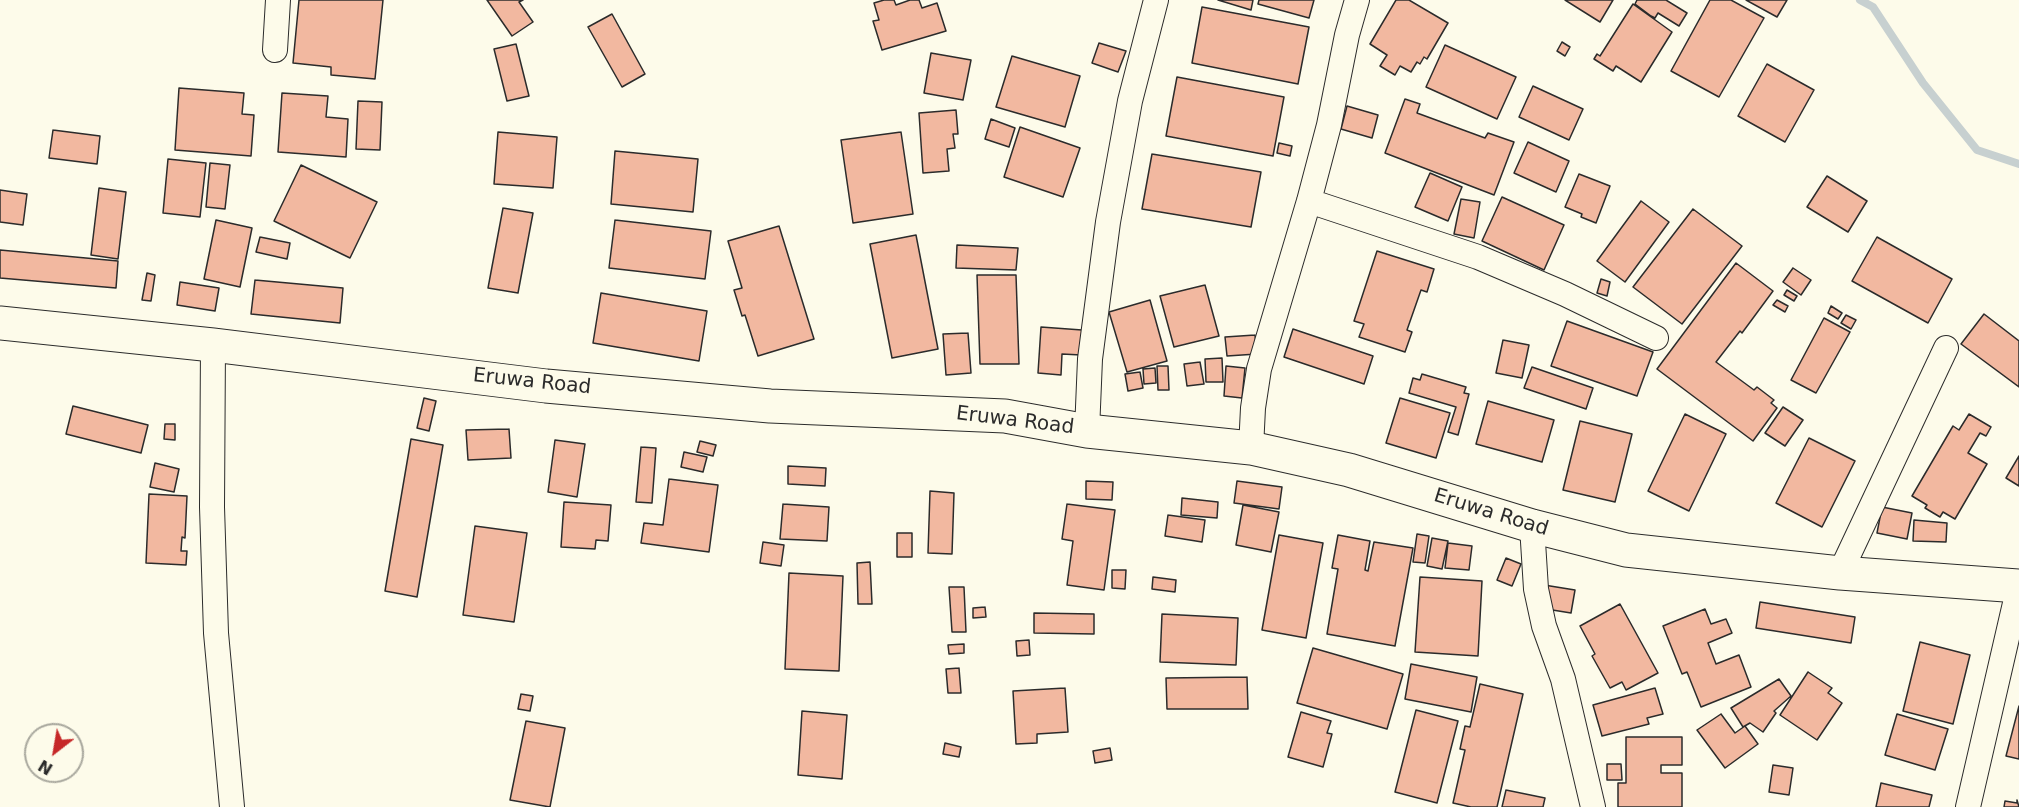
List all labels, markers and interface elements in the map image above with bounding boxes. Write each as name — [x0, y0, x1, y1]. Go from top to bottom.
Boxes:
street label: Eruwa Road — [472, 364, 592, 400]
street label: Eruwa Road — [955, 402, 1075, 440]
street label: Eruwa Road — [1431, 484, 1551, 542]
north arrow — [24, 723, 84, 783]
text: N — [35, 756, 56, 779]

